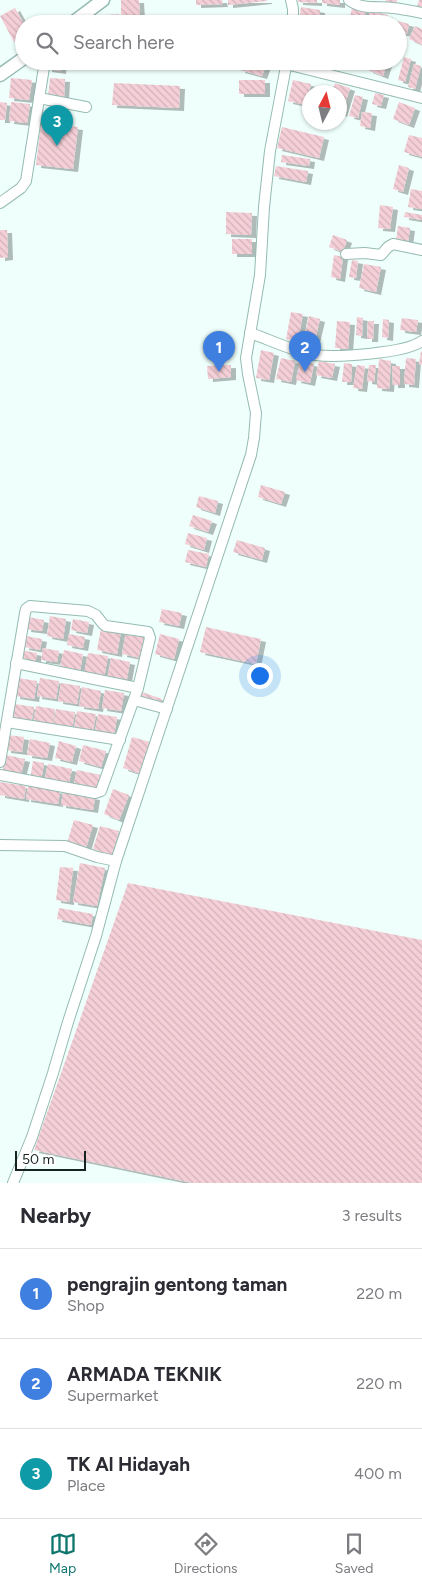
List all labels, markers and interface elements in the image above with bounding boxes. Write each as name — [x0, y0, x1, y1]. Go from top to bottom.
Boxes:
search box — [15, 15, 407, 70]
icon: search — [33, 29, 61, 57]
text: Search here — [73, 31, 175, 54]
north arrow — [302, 85, 347, 130]
pin: 3 — [41, 105, 73, 146]
pin: 1 — [203, 331, 235, 372]
pin: 2 — [289, 331, 321, 372]
your location — [247, 663, 273, 689]
scale bar — [15, 1148, 86, 1171]
text: 50 m — [22, 1151, 54, 1168]
text: Nearby — [20, 1203, 91, 1228]
text: 3 results — [342, 1206, 402, 1225]
text: pengrajin gentong taman — [67, 1273, 287, 1296]
text: 1 — [33, 1284, 39, 1303]
text: 220 m — [356, 1284, 402, 1303]
text: Shop — [67, 1296, 105, 1315]
text: ARMADA TEKNIK — [67, 1363, 222, 1386]
text: 2 — [31, 1374, 41, 1393]
text: 220 m — [356, 1374, 402, 1393]
text: Supermarket — [67, 1386, 159, 1405]
text: TK Al Hidayah — [67, 1453, 190, 1476]
text: 3 — [32, 1464, 40, 1483]
text: 400 m — [354, 1464, 402, 1483]
text: Place — [67, 1476, 105, 1495]
tab: Map — [49, 1530, 77, 1577]
tab: Directions — [174, 1530, 238, 1577]
tab: Saved — [335, 1530, 373, 1577]

